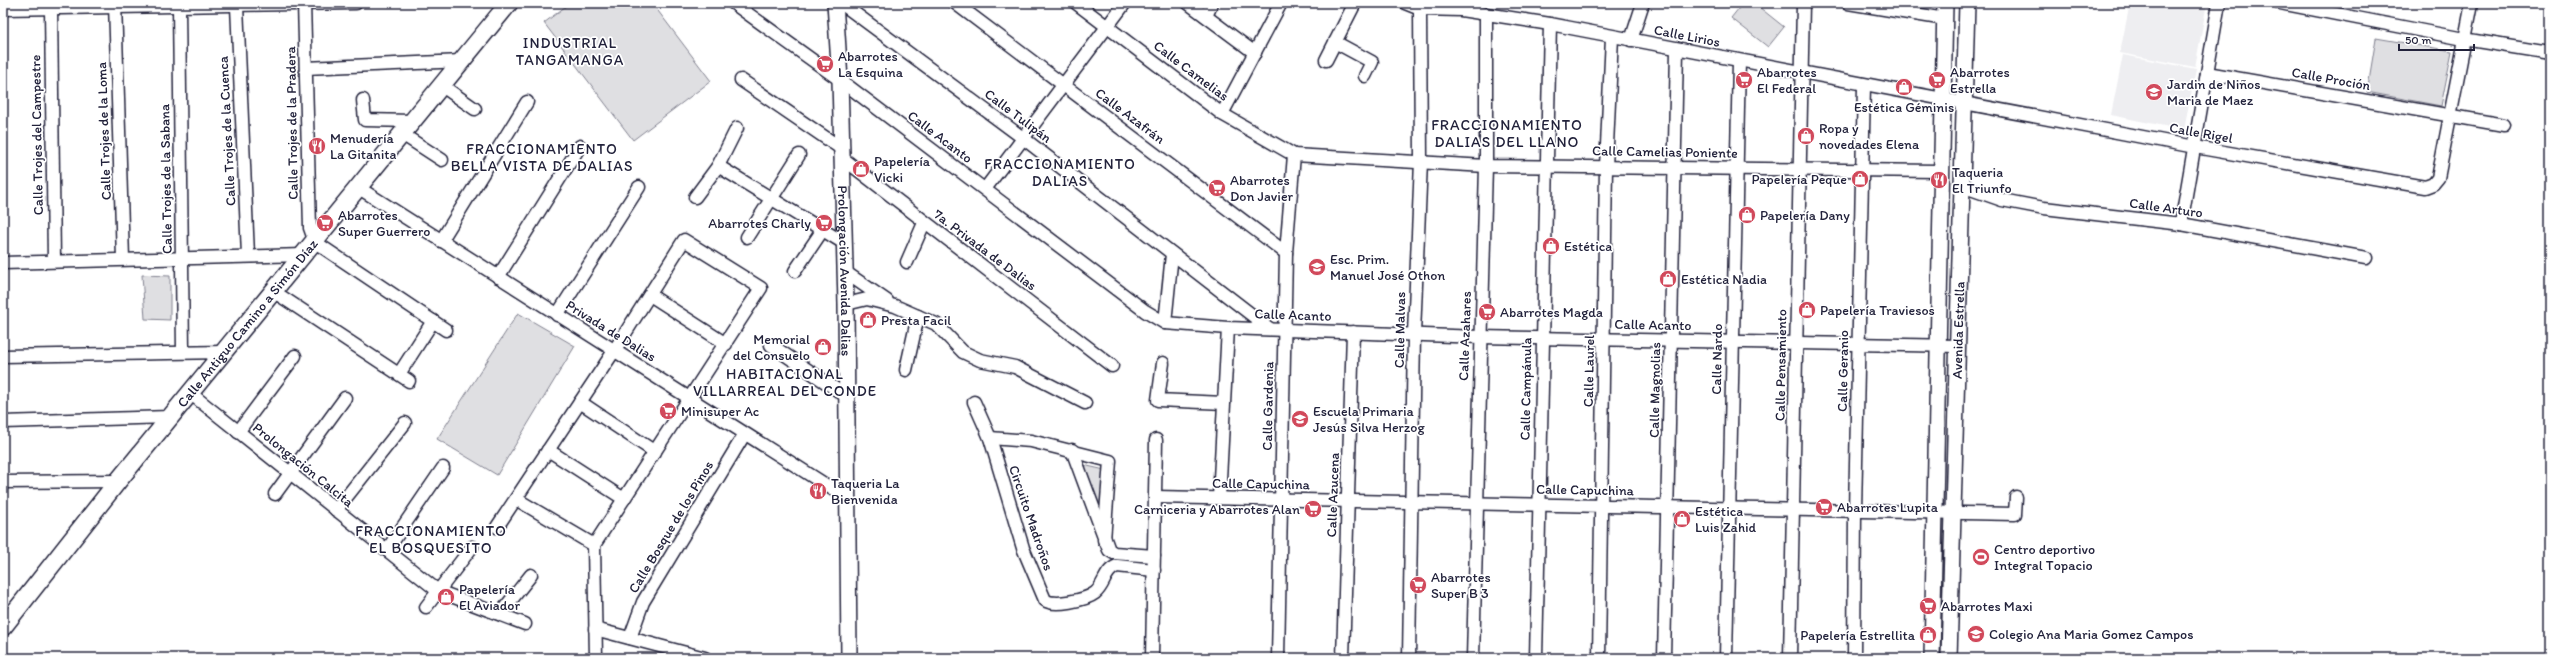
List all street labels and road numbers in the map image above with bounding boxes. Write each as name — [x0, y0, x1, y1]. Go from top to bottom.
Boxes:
street label: Calle Lirios — [1652, 21, 1722, 51]
street label: Calle Camelias — [1150, 37, 1232, 105]
street label: Calle Trojes de la Pradera — [282, 45, 302, 200]
street label: Calle Trojes del Campestre — [27, 54, 47, 216]
street label: Calle Trojes de la Cuenca — [215, 55, 239, 207]
street label: Calle Trojes de la Loma — [93, 62, 115, 200]
street label: Calle Proción — [2290, 64, 2372, 94]
street label: Calle Azafrán — [1092, 84, 1168, 148]
street label: Calle Tulipán — [981, 85, 1055, 147]
street label: Calle Trojes de la Sabana — [156, 103, 176, 254]
street label: Calle Acanto — [904, 107, 976, 167]
street label: Calle Rigel — [2168, 119, 2234, 147]
street label: Calle Camelias Poniente — [1592, 142, 1738, 162]
street label: Prolongación Avenida Dalias — [834, 185, 855, 356]
street label: Calle Arturo — [2128, 194, 2204, 222]
street label: 7a. Privada de Dalias — [930, 206, 1040, 294]
street label: Calle Antiguo Camino a Simón Díaz — [173, 235, 321, 411]
street label: Avenida Estrella — [1948, 281, 1968, 379]
street label: Calle Azahares — [1455, 291, 1475, 381]
street label: Calle Malvas — [1391, 292, 1409, 368]
street label: Privada de Dalias — [563, 296, 659, 366]
street label: Calle Acanto — [1254, 305, 1332, 325]
street label: Calle Pensamiento — [1772, 309, 1790, 421]
street label: Calle Acanto — [1614, 316, 1692, 334]
street label: Calle Nardo — [1708, 323, 1726, 395]
street label: Calle Geranio — [1834, 330, 1852, 412]
street label: Calle Laurel — [1580, 335, 1598, 407]
street label: Calle Campánula — [1517, 337, 1535, 441]
street label: Calle Magnolias — [1646, 342, 1664, 438]
street label: Calle Gardenia — [1259, 361, 1277, 451]
street label: Prolongación Calcita — [249, 419, 357, 511]
street label: Calle Azucena — [1323, 452, 1343, 538]
street label: Calle Bosque de los Pinos — [625, 458, 717, 596]
street label: Circuito Madroños — [1005, 463, 1057, 573]
street label: Calle Capuchina — [1212, 475, 1311, 493]
street label: Calle Capuchina — [1536, 481, 1635, 499]

